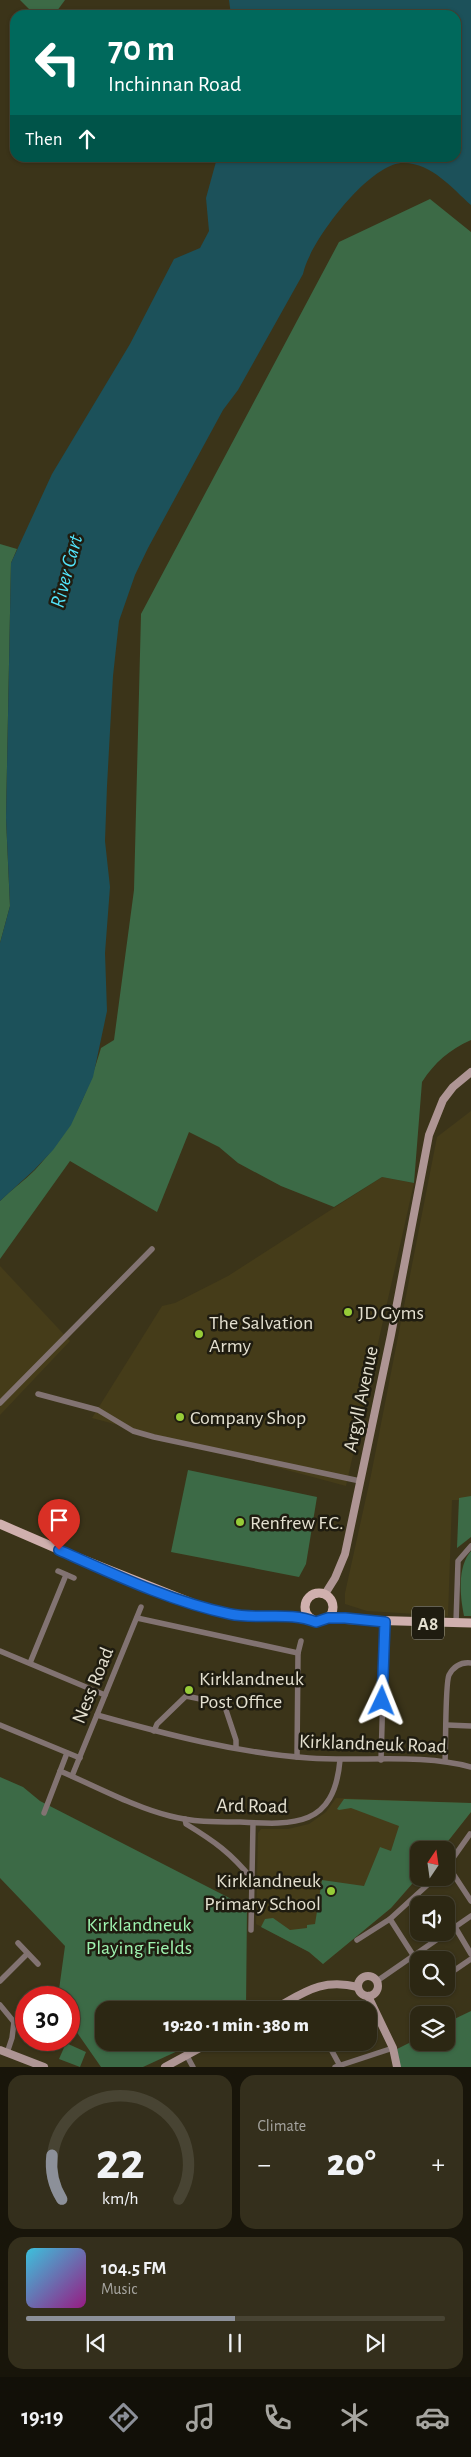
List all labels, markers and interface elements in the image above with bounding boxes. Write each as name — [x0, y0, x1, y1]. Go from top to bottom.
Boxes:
icon: left — [25, 30, 90, 95]
text: 70 m — [108, 32, 175, 67]
text: Inchinnan Road — [108, 73, 241, 95]
icon: ahead — [73, 125, 101, 153]
text: Then — [25, 130, 63, 149]
water label: River Cart — [47, 532, 86, 610]
place label: JD Gyms — [358, 1303, 424, 1323]
marker: JD Gyms — [342, 1306, 354, 1318]
place label: The Salvation Army — [209, 1313, 313, 1356]
marker: The Salvation Army — [193, 1328, 205, 1340]
street label: Argyll Avenue — [340, 1345, 382, 1454]
place label: Company Shop — [190, 1408, 306, 1428]
marker: Company Shop — [174, 1411, 186, 1423]
pin — [38, 1499, 80, 1550]
icon: arrive — [45, 1506, 73, 1534]
place label: Renfrew F.C. — [250, 1513, 344, 1533]
marker: Renfrew F.C. — [234, 1516, 246, 1528]
road number: A8 — [412, 1606, 444, 1640]
street label: Ness Road — [69, 1644, 117, 1726]
place label: Kirklandneuk Post Office — [199, 1669, 304, 1712]
position arrow — [355, 1674, 407, 1726]
marker: Kirklandneuk Post Office — [183, 1684, 195, 1696]
street label: Kirklandneuk Road — [299, 1731, 447, 1757]
street label: Ard Road — [216, 1795, 288, 1817]
north arrow — [410, 1841, 455, 1886]
map controls — [410, 1841, 455, 2051]
place label: Kirklandneuk Primary School — [204, 1871, 321, 1914]
marker: Kirklandneuk Primary School — [325, 1885, 337, 1897]
button: sound — [410, 1896, 455, 1941]
park label: Kirklandneuk Playing Fields — [86, 1915, 192, 1958]
button: search — [410, 1951, 455, 1996]
speed limit sign: 30 — [15, 1986, 80, 2051]
button: layers — [410, 2006, 455, 2051]
text: 19:20 · 1 min · 380 m — [163, 2016, 309, 2035]
text: Climate — [258, 2118, 306, 2134]
text: 22 — [95, 2136, 144, 2188]
text: 20° — [327, 2145, 376, 2183]
text: − — [258, 2151, 271, 2179]
text: + — [432, 2151, 445, 2179]
text: km/h — [101, 2190, 138, 2208]
text: 104.5 FM — [101, 2259, 166, 2278]
text: Music — [101, 2281, 137, 2297]
icon: previous — [82, 2329, 110, 2357]
icon: pause — [221, 2329, 249, 2357]
icon: next — [361, 2329, 389, 2357]
icon: directions — [106, 2400, 141, 2435]
icon: music — [183, 2400, 218, 2435]
icon: phone — [260, 2400, 295, 2435]
icon: climate — [337, 2400, 372, 2435]
icon: car — [415, 2400, 450, 2435]
text: 19:19 — [21, 2406, 63, 2428]

